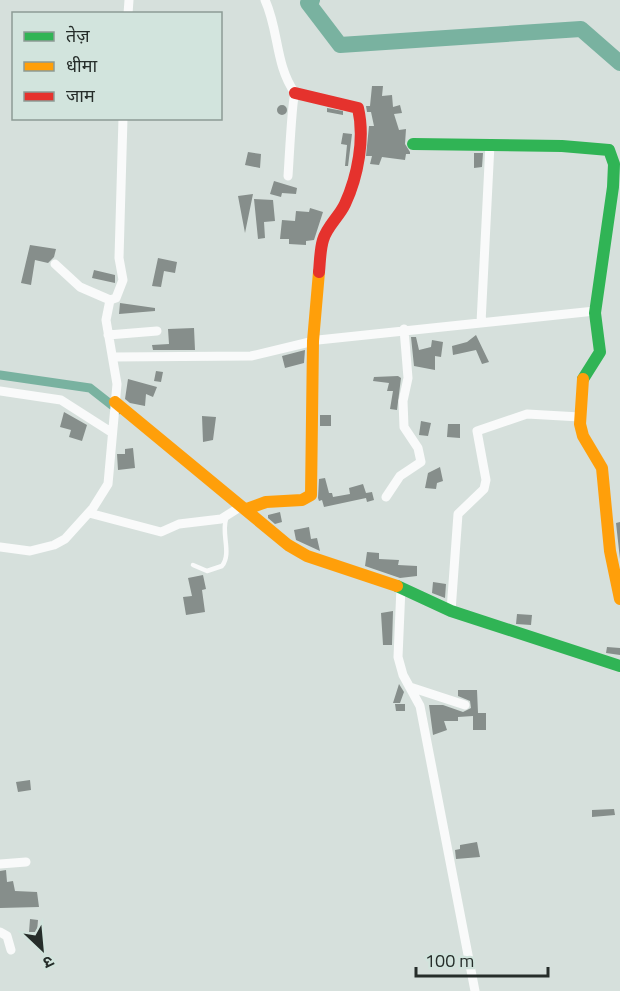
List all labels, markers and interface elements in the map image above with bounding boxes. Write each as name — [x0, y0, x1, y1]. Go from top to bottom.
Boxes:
legend — [12, 12, 222, 120]
text: तेज़ — [66, 22, 90, 49]
text: धीमा — [66, 52, 97, 79]
text: जाम — [66, 82, 96, 109]
north arrow — [12, 919, 72, 979]
scale bar — [416, 940, 548, 978]
text: 100 m — [425, 947, 474, 974]
text: उ — [39, 950, 58, 976]

